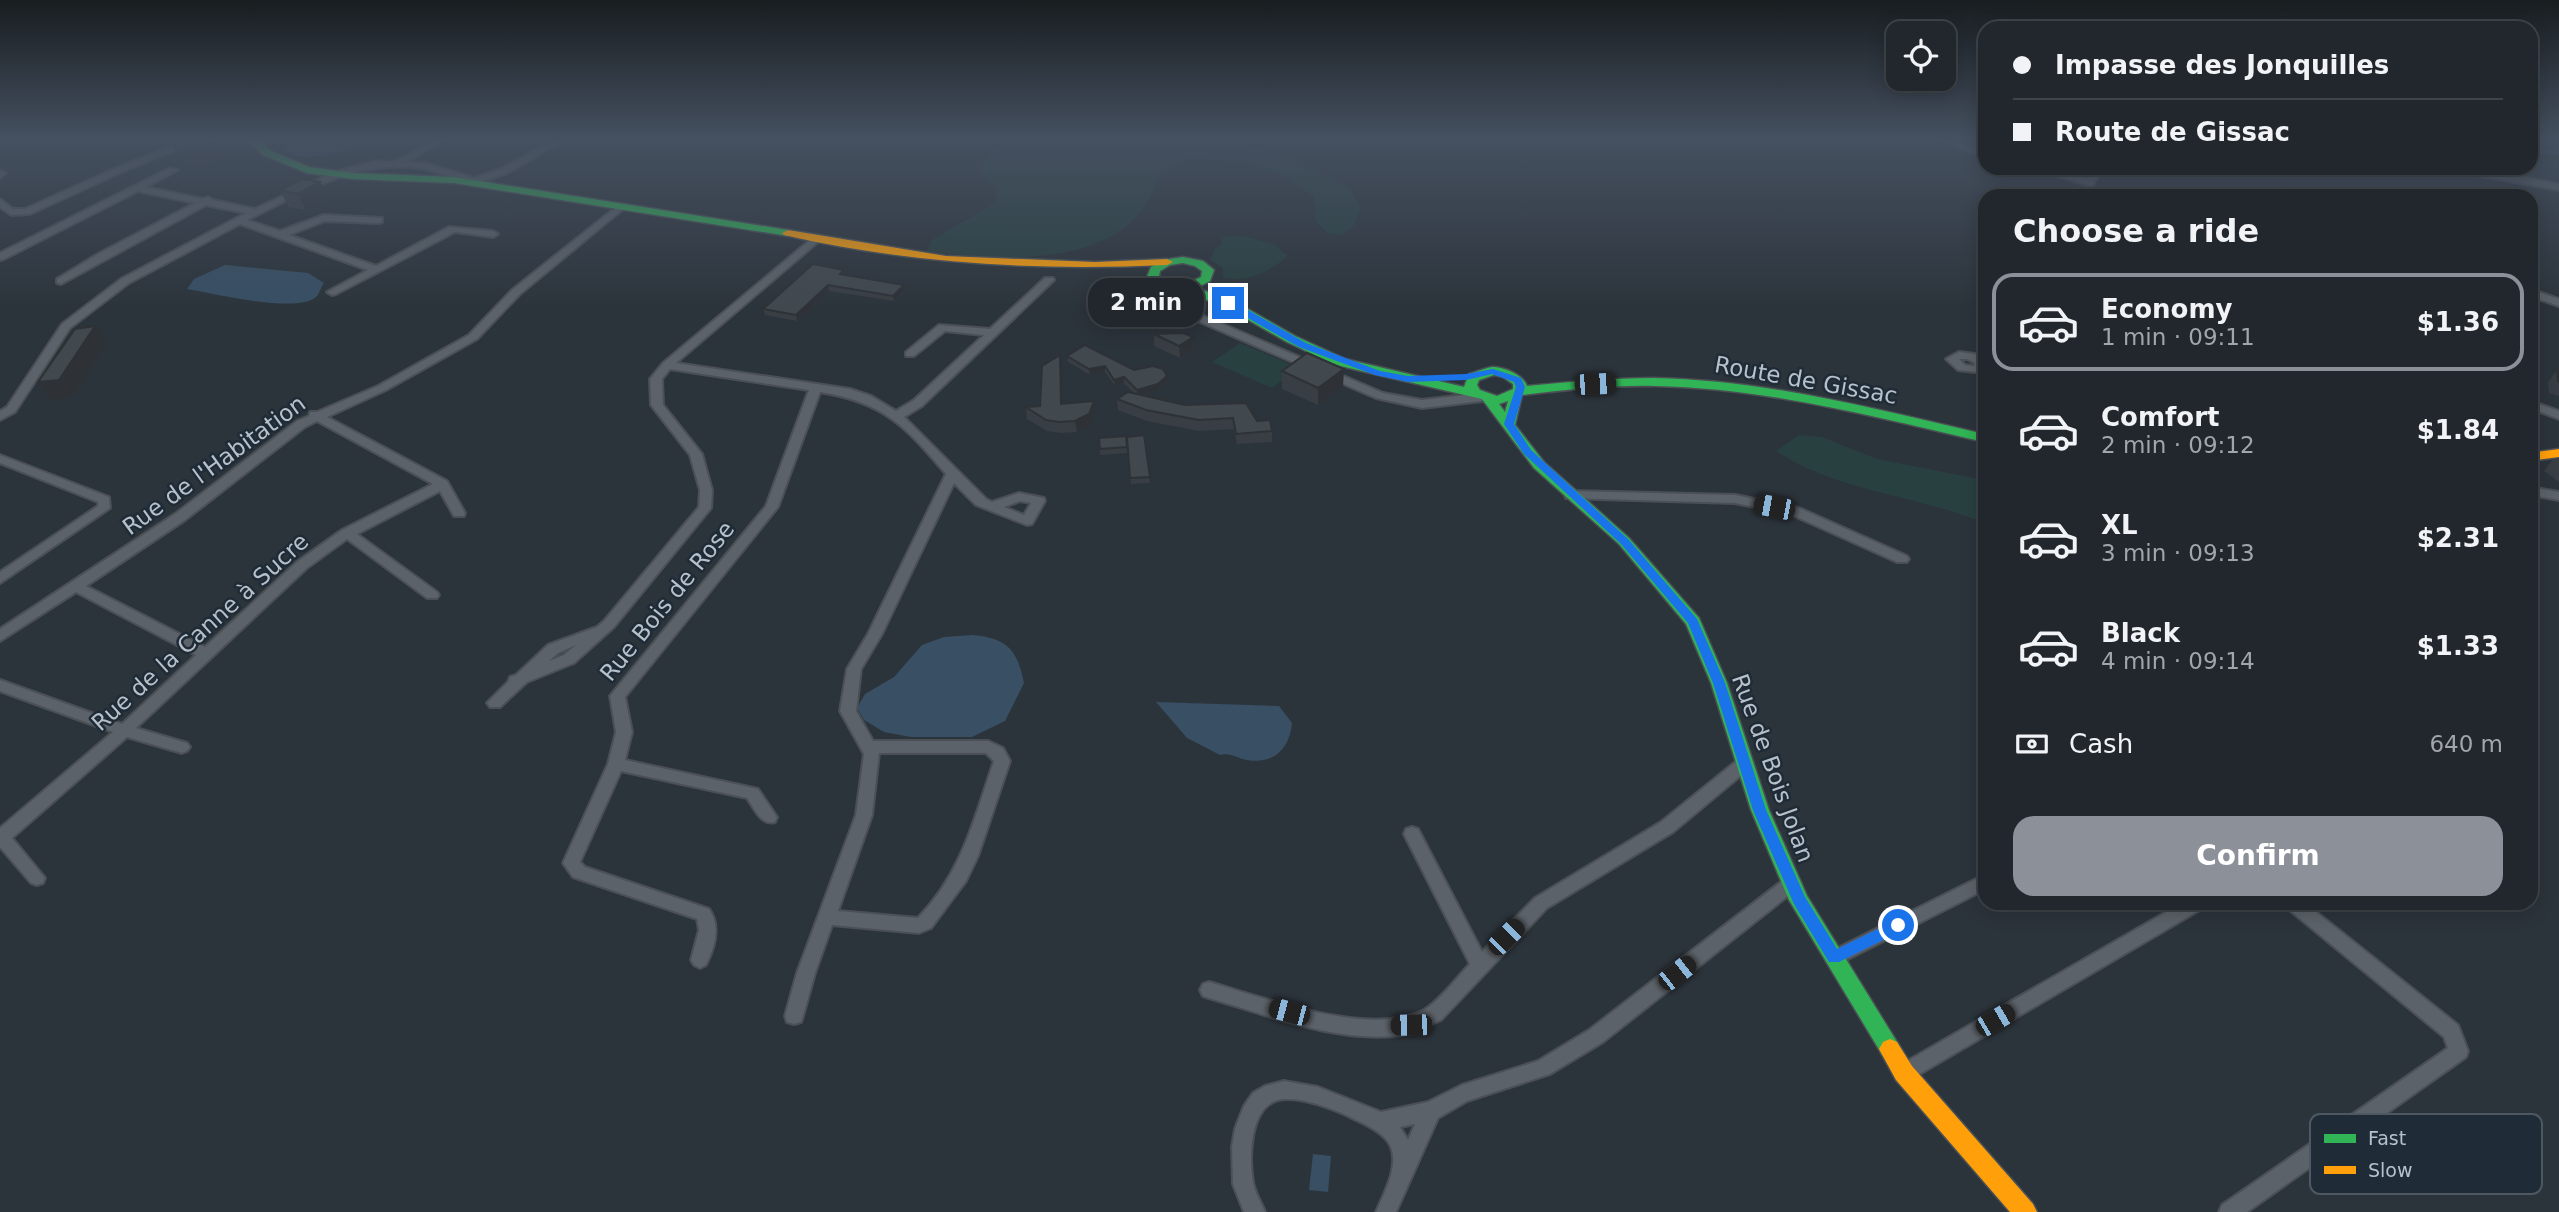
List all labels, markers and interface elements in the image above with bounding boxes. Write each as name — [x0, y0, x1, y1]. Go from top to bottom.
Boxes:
map controls — [1886, 21, 1956, 91]
button: locate — [1886, 21, 1956, 91]
text: Impasse des Jonquilles — [2055, 50, 2389, 80]
text: Route de Gissac — [2055, 117, 2290, 147]
text: Choose a ride — [2013, 212, 2259, 250]
callout: 2 min — [1088, 278, 1204, 328]
route end — [1212, 287, 1244, 319]
text: 2 min — [1110, 289, 1182, 315]
icon: car — [2017, 291, 2080, 354]
text: Economy — [2101, 294, 2232, 324]
text: $1.36 — [2417, 307, 2499, 337]
text: 1 min · 09:11 — [2101, 324, 2255, 350]
street label: Route de Gissac — [1713, 351, 1899, 409]
car — [1574, 373, 1617, 395]
street label: Rue de l'Habitation — [118, 390, 310, 540]
icon: car — [2017, 399, 2080, 462]
text: Comfort — [2101, 402, 2219, 432]
text: $1.84 — [2417, 415, 2499, 445]
text: 2 min · 09:12 — [2101, 432, 2255, 458]
car — [1752, 493, 1797, 521]
icon: car — [2017, 507, 2080, 570]
text: XL — [2101, 510, 2138, 540]
street label: Rue Bois de Rose — [595, 516, 739, 686]
text: $2.31 — [2417, 523, 2499, 553]
street label: Rue de la Canne à Sucre — [87, 528, 313, 736]
text: 3 min · 09:13 — [2101, 540, 2255, 566]
icon: car — [2017, 615, 2080, 678]
text: Black — [2101, 618, 2180, 648]
text: $1.33 — [2417, 631, 2499, 661]
text: 4 min · 09:14 — [2101, 648, 2255, 674]
street label: Rue de Bois Jolan — [1727, 670, 1819, 866]
icon: cash — [2013, 725, 2051, 763]
text: Cash — [2069, 729, 2133, 759]
text: 640 m — [2429, 731, 2503, 757]
button: Confirm — [2013, 816, 2503, 896]
route start — [1882, 909, 1914, 941]
car — [1484, 915, 1529, 959]
car — [1654, 952, 1701, 994]
car — [1266, 996, 1313, 1028]
car — [1972, 1000, 2019, 1040]
car — [1390, 1014, 1433, 1036]
legend — [2310, 1114, 2542, 1194]
text: Fast — [2368, 1127, 2406, 1149]
text: Slow — [2368, 1159, 2413, 1181]

